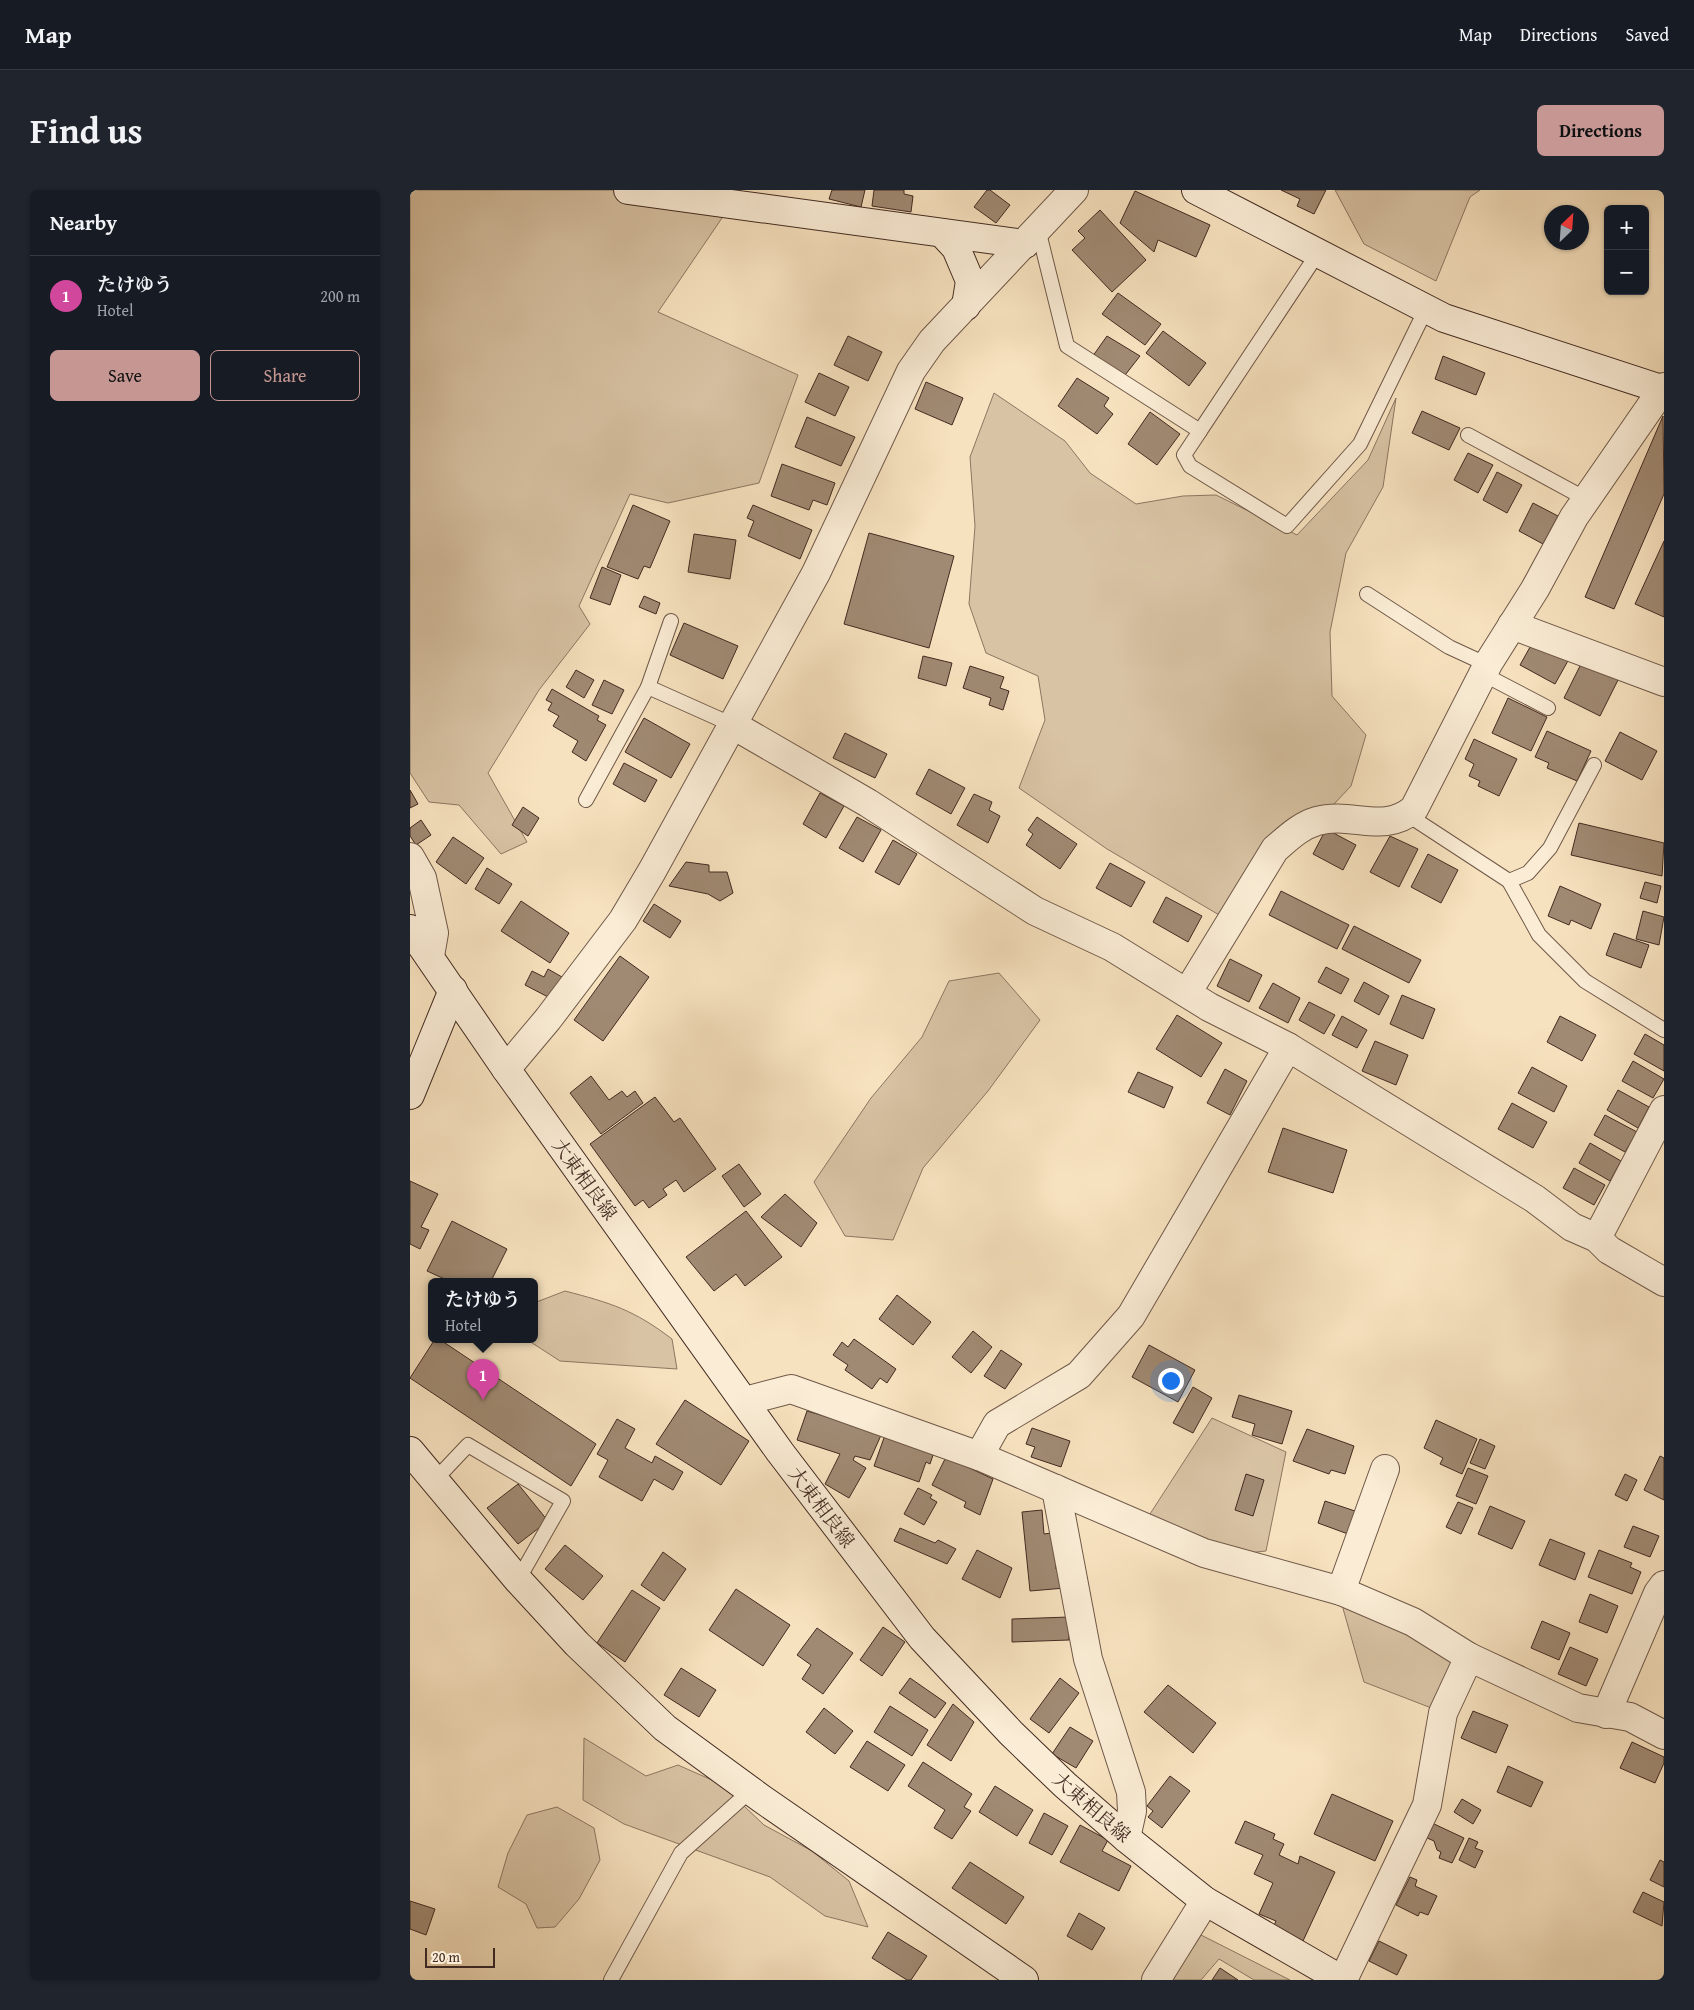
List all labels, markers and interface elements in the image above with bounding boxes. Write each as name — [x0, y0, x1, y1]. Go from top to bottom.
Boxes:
text: Map — [25, 17, 72, 52]
text: Map — [1459, 21, 1492, 48]
text: Directions — [1520, 21, 1597, 48]
text: Saved — [1625, 21, 1669, 48]
text: Find us — [30, 105, 143, 156]
button: Directions — [1537, 105, 1664, 156]
north arrow — [1544, 205, 1589, 250]
map controls — [1604, 205, 1649, 295]
button: + — [1604, 205, 1649, 250]
text: Nearby — [50, 207, 117, 238]
button: − — [1604, 250, 1649, 295]
text: たけゆう — [97, 270, 173, 298]
text: 1 — [62, 284, 70, 308]
text: 200 m — [320, 284, 360, 308]
text: Hotel — [97, 298, 133, 322]
button: Save — [50, 350, 200, 401]
button: Share — [210, 350, 360, 401]
street label: 大東相良線 — [546, 1132, 624, 1226]
popup — [428, 1278, 538, 1343]
text: たけゆう — [445, 1285, 521, 1313]
text: Hotel — [445, 1313, 481, 1337]
pin: 1 — [467, 1359, 499, 1400]
your location — [1158, 1368, 1184, 1394]
street label: 大東相良線 — [782, 1461, 862, 1553]
street label: 大東相良線 — [1047, 1765, 1137, 1849]
scale bar — [425, 1945, 495, 1968]
text: 20 m — [432, 1947, 460, 1967]

